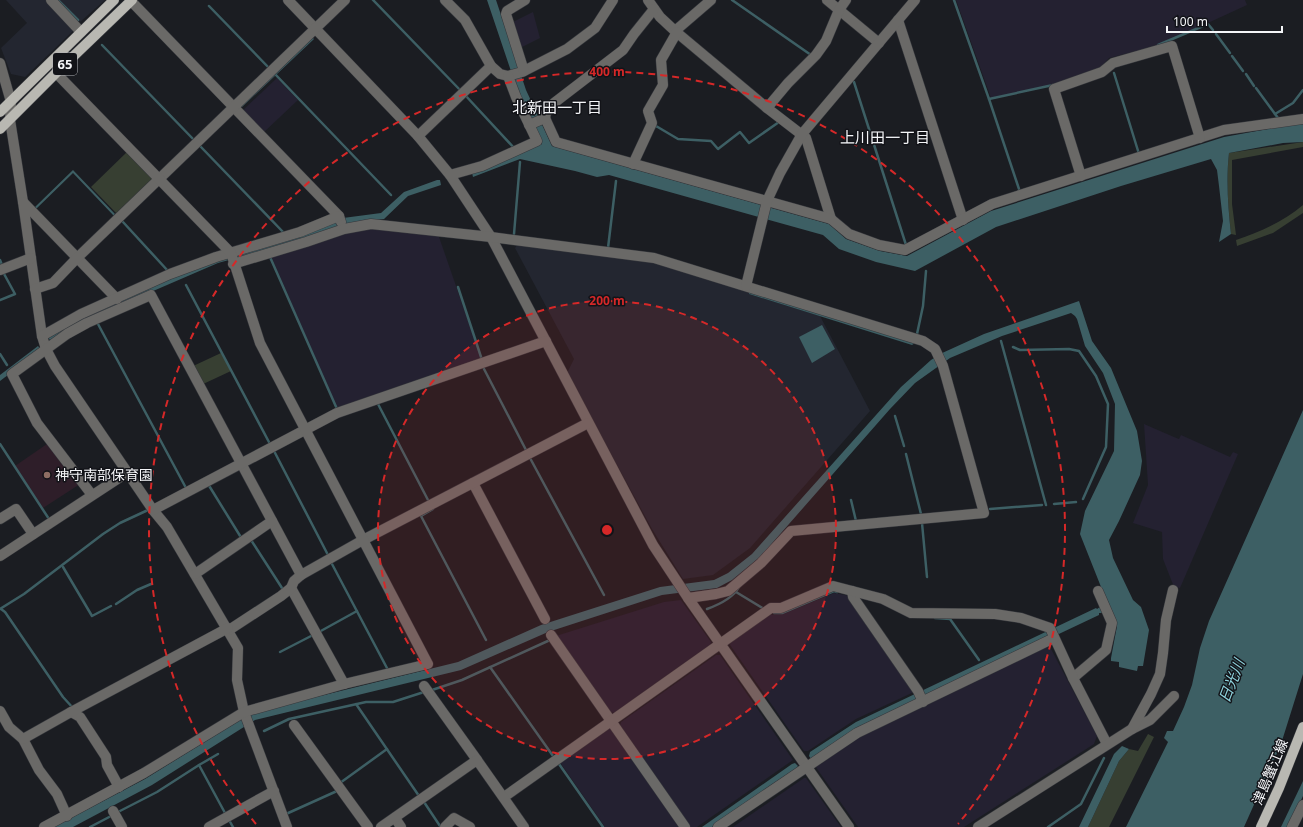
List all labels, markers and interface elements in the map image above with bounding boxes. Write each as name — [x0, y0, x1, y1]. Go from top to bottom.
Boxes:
scale bar — [1167, 8, 1282, 34]
text: 100 m — [1173, 13, 1208, 30]
road number: 65 — [53, 53, 77, 75]
text: 400 m — [589, 63, 625, 80]
district label: 北新田一丁目 — [512, 97, 602, 117]
district label: 上川田一丁目 — [840, 127, 930, 147]
text: 200 m — [589, 292, 625, 309]
place label: 神守南部保育園 — [55, 465, 153, 484]
marker: 神守南部保育園 — [42, 470, 52, 480]
centre of rings — [600, 523, 614, 537]
water label: 日光川 — [1214, 654, 1249, 705]
street label: 津島蟹江線 — [1247, 736, 1292, 808]

